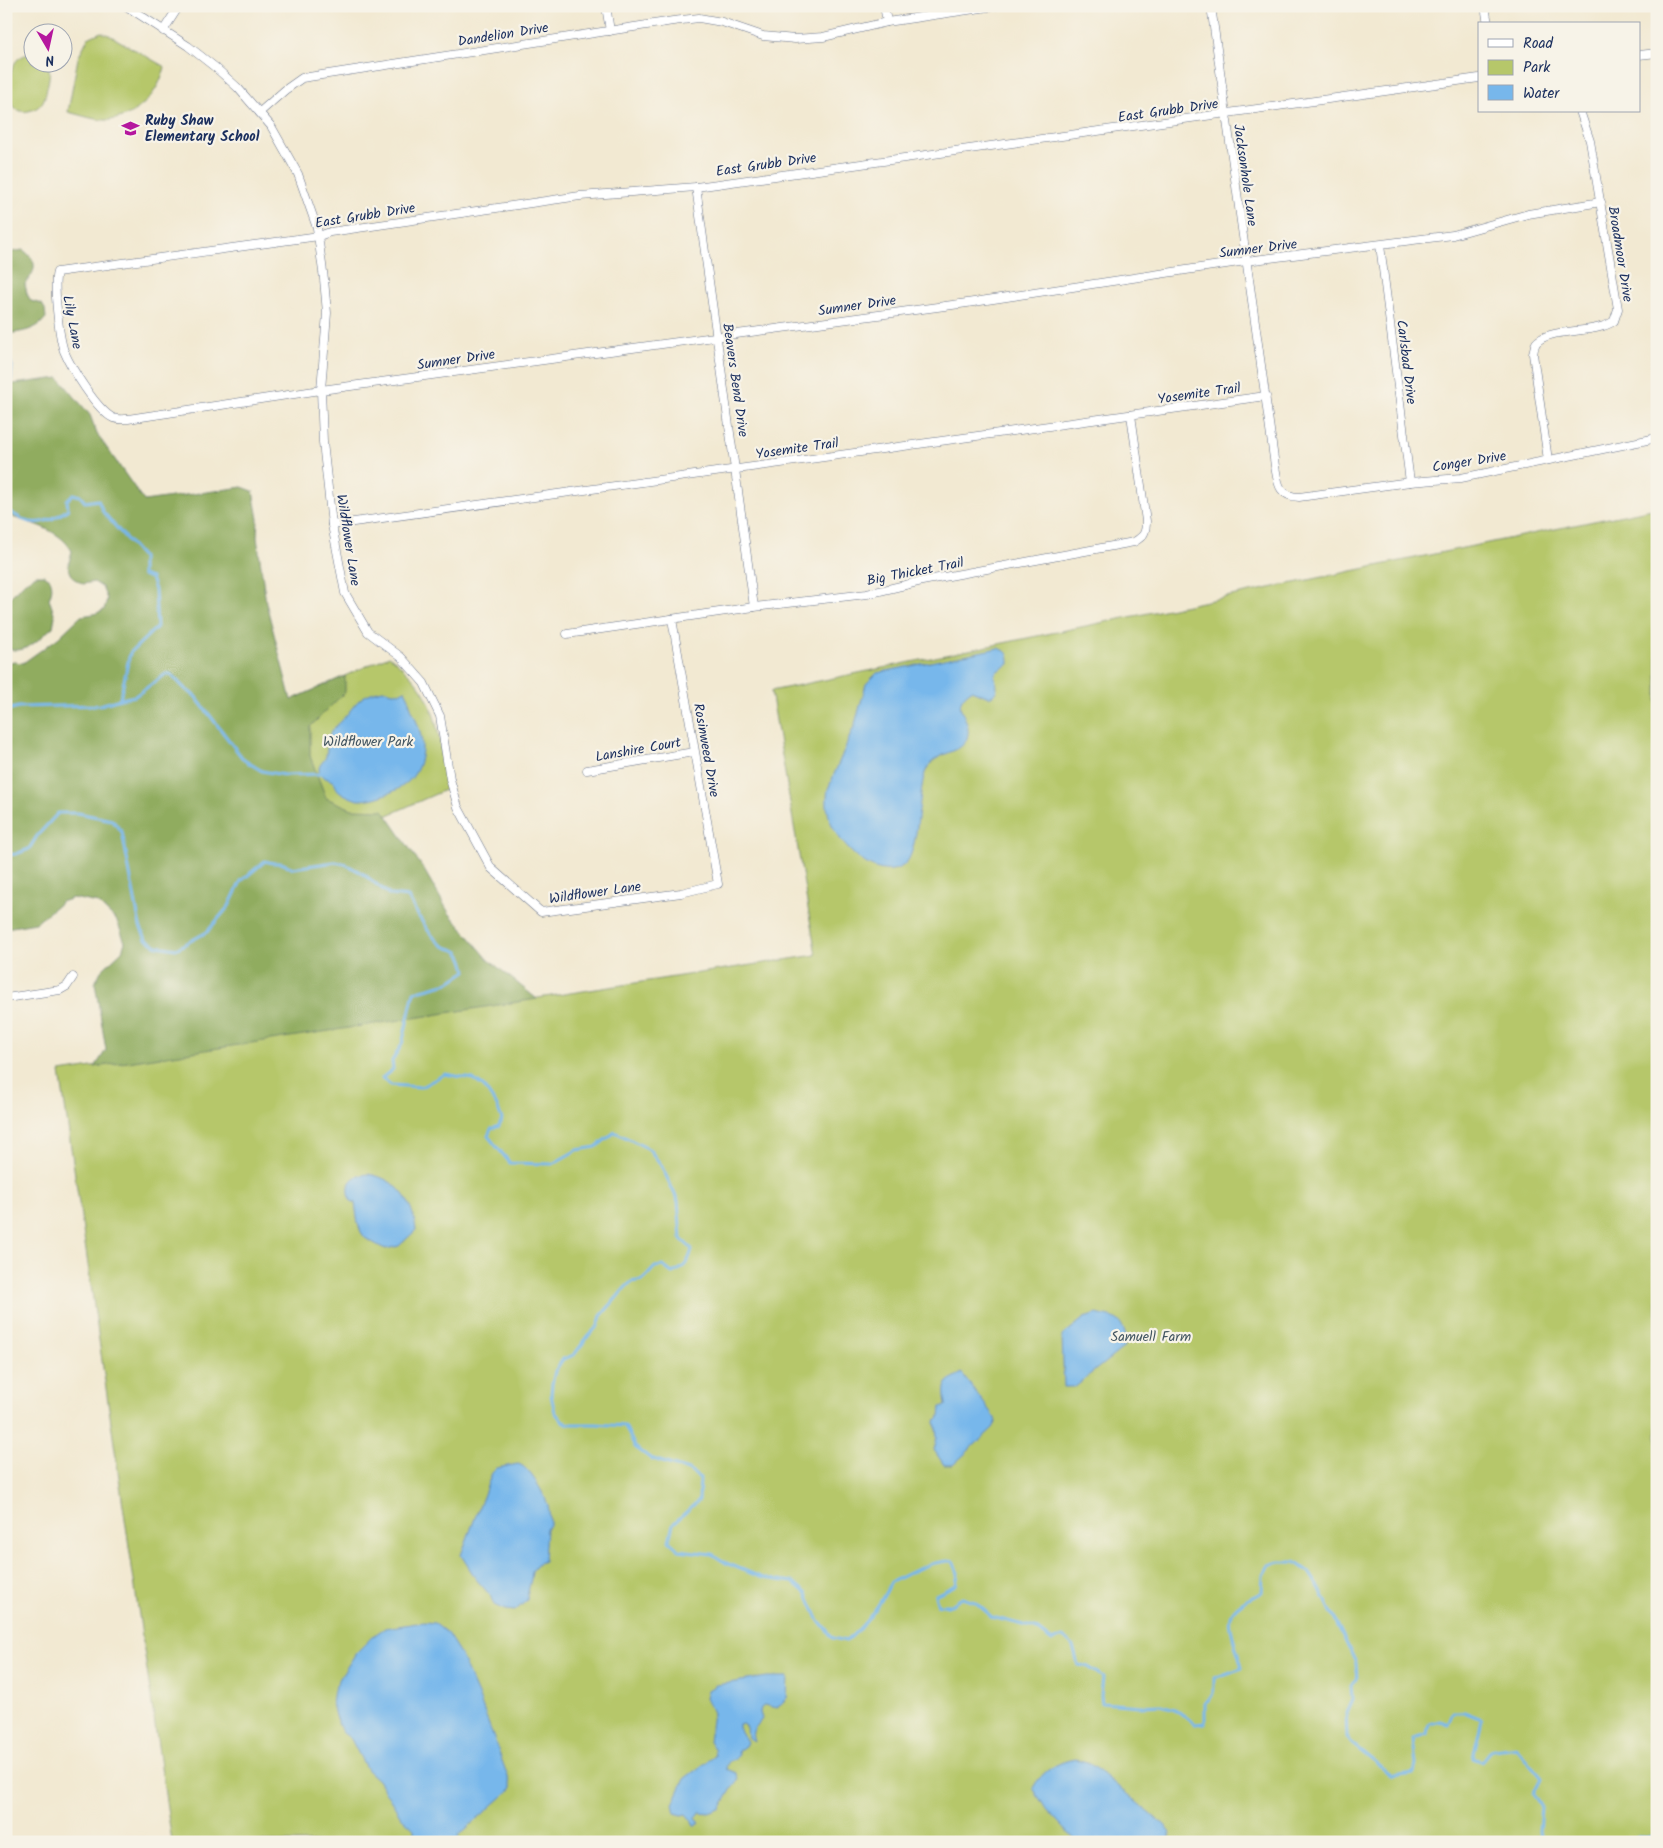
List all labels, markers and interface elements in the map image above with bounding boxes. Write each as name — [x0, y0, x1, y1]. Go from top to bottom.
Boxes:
street label: Dandelion Drive — [456, 17, 551, 53]
north arrow — [22, 22, 72, 72]
legend — [1478, 22, 1640, 112]
text: Road — [1523, 32, 1554, 56]
text: N — [44, 48, 56, 71]
text: Park — [1523, 56, 1551, 80]
text: Water — [1523, 82, 1560, 106]
street label: East Grubb Drive — [1116, 93, 1220, 129]
place label: Ruby Shaw Elementary School — [145, 110, 260, 148]
school or university icon: Ruby Shaw Elementary School — [121, 118, 141, 138]
street label: Jacksonhole Lane — [1227, 123, 1263, 228]
street label: East Grubb Drive — [714, 147, 818, 183]
street label: East Grubb Drive — [313, 197, 418, 235]
street label: Broadmoor Drive — [1602, 205, 1639, 304]
street label: Sumner Drive — [1218, 233, 1299, 265]
street label: Sumner Drive — [817, 290, 898, 322]
street label: Lily Lane — [56, 293, 88, 352]
street label: Carlsbad Drive — [1390, 319, 1422, 406]
street label: Beavers Bend Drive — [716, 322, 754, 439]
street label: Sumner Drive — [416, 344, 497, 376]
street label: Yosemite Trail — [1156, 377, 1243, 411]
street label: Yosemite Trail — [754, 432, 841, 466]
street label: Conger Drive — [1431, 445, 1508, 479]
street label: Wildflower Lane — [330, 493, 366, 588]
street label: Big Thicket Trail — [865, 552, 966, 592]
street label: Rosinweed Drive — [687, 701, 725, 800]
park label: Wildflower Park — [323, 731, 413, 753]
street label: Lanshire Court — [594, 732, 683, 768]
street label: Wildflower Lane — [548, 876, 643, 910]
park label: Samuell Farm — [1111, 1326, 1191, 1348]

